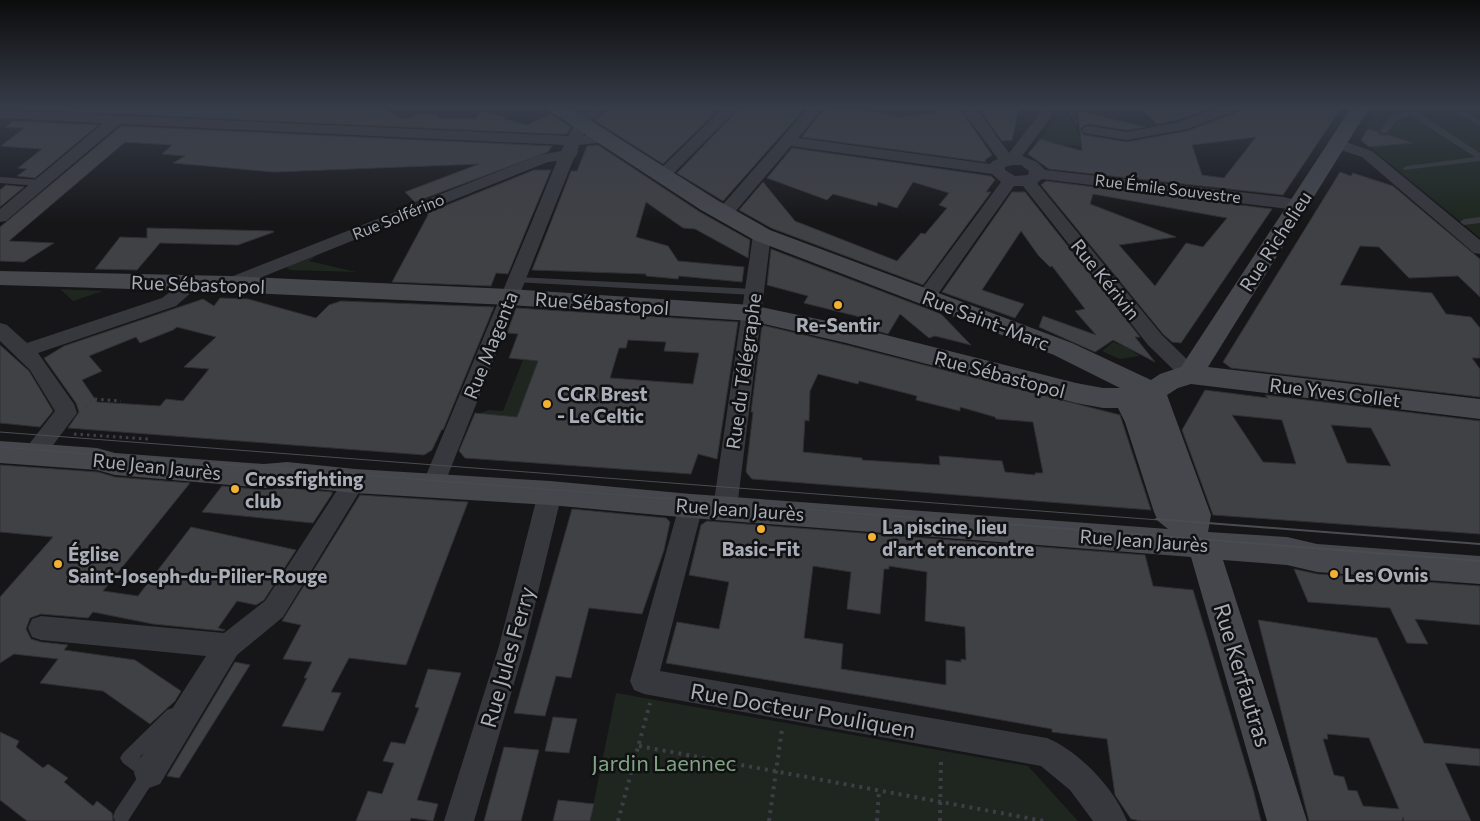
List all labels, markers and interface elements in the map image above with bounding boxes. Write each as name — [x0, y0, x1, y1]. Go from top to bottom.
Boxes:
street label: Rue Émile Souvestre — [1094, 170, 1242, 206]
street label: Rue Richelieu — [1234, 186, 1316, 296]
street label: Rue Solférino — [349, 189, 447, 243]
street label: Rue Kérivin — [1067, 234, 1145, 324]
street label: Rue Sébastopol — [131, 270, 265, 298]
street label: Rue Saint-Marc — [919, 285, 1053, 355]
street label: Rue Sébastopol — [534, 287, 670, 319]
street label: Rue Magenta — [458, 288, 522, 402]
street label: Rue du Télégraphe — [721, 291, 765, 451]
marker: Re-Sentir — [832, 299, 844, 311]
place label: Re-Sentir — [796, 313, 880, 336]
street label: Rue Sébastopol — [932, 346, 1068, 402]
street label: Rue Yves Collet — [1268, 373, 1402, 411]
place label: CGR Brest - Le Celtic — [557, 382, 648, 427]
marker: CGR Brest - Le Celtic — [541, 398, 553, 410]
street label: Rue Jean Jaurès — [92, 448, 222, 484]
place label: Crossfighting club — [245, 467, 364, 512]
marker: Crossfighting club — [229, 483, 241, 495]
street label: Rue Jean Jaurès — [675, 493, 805, 525]
place label: La piscine, lieu d'art et rencontre — [882, 515, 1034, 560]
marker: Basic-Fit — [755, 523, 767, 535]
street label: Rue Jean Jaurès — [1079, 524, 1209, 556]
marker: La piscine, lieu d'art et rencontre — [866, 531, 878, 543]
place label: Basic-Fit — [722, 537, 800, 560]
place label: Église Saint-Joseph-du-Pilier-Rouge — [68, 542, 327, 587]
marker: Église Saint-Joseph-du-Pilier-Rouge — [52, 558, 64, 570]
place label: Les Ovnis — [1344, 563, 1429, 586]
marker: Les Ovnis — [1328, 568, 1340, 580]
street label: Rue Jules Ferry — [474, 583, 540, 731]
street label: Rue Kerfautras — [1208, 600, 1278, 750]
street label: Rue Docteur Pouliquen — [688, 677, 918, 743]
park label: Jardin Laennec — [592, 749, 736, 776]

